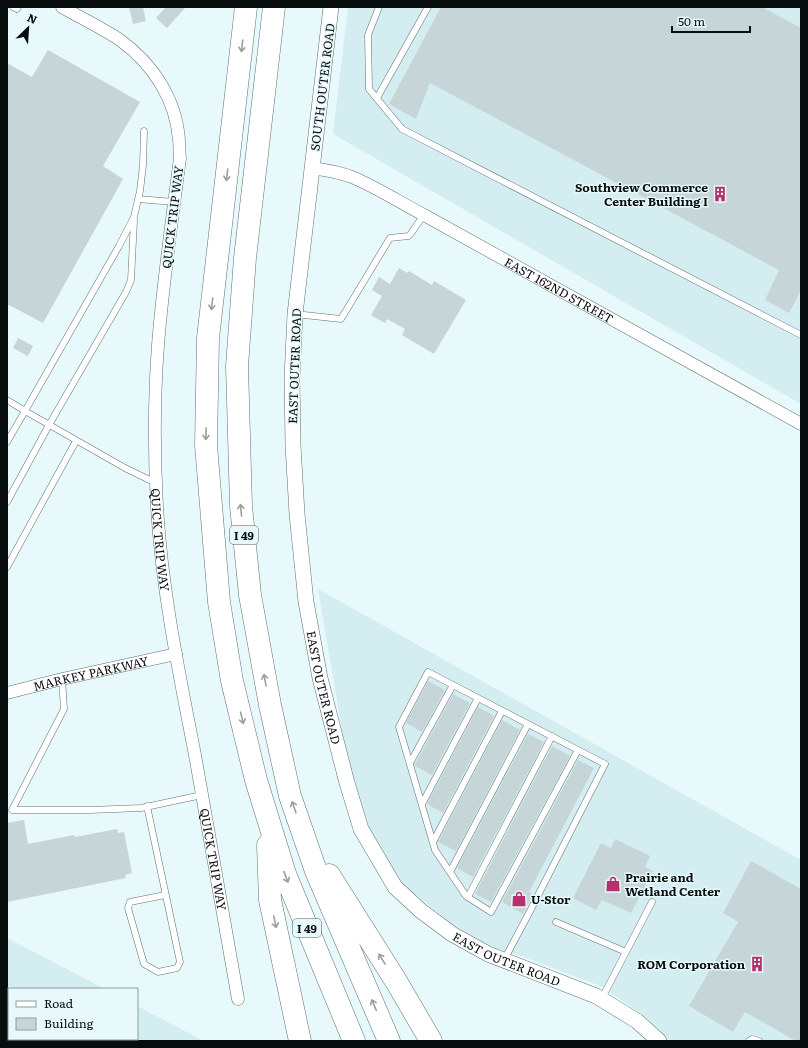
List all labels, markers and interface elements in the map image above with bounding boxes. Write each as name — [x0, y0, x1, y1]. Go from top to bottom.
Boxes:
north arrow — [8, 8, 48, 48]
scale bar — [672, 8, 750, 34]
text: N — [25, 9, 40, 27]
text: 50 m — [678, 12, 705, 30]
street label: SOUTH OUTER ROAD — [305, 22, 339, 152]
one-way arrow — [238, 39, 245, 52]
street label: QUICK TRIP WAY — [157, 164, 187, 269]
one-way arrow — [223, 168, 230, 181]
place label: Southview Commerce Center Building I — [575, 178, 708, 210]
building icon: Southview Commerce Center Building I — [711, 185, 729, 203]
street label: EAST 162ND STREET — [501, 252, 617, 327]
one-way arrow — [208, 297, 215, 310]
street label: EAST OUTER ROAD — [283, 308, 305, 424]
one-way arrow — [202, 427, 210, 440]
street label: QUICK TRIP WAY — [147, 488, 175, 593]
one-way arrow — [237, 504, 245, 517]
road number: I 49 — [230, 526, 258, 544]
street label: EAST OUTER ROAD — [302, 629, 346, 746]
street label: MARKEY PARKWAY — [31, 651, 150, 695]
one-way arrow — [261, 674, 269, 687]
one-way arrow — [238, 712, 246, 725]
one-way arrow — [290, 800, 297, 813]
street label: QUICK TRIP WAY — [196, 807, 232, 912]
place label: Prairie and Wetland Center — [625, 868, 721, 900]
one-way arrow — [283, 871, 291, 883]
shop icon: Prairie and Wetland Center — [604, 875, 622, 893]
shop icon: U-Stor — [510, 890, 528, 908]
place label: U-Stor — [531, 890, 571, 908]
one-way arrow — [271, 915, 279, 928]
road number: I 49 — [293, 919, 321, 937]
street label: EAST OUTER ROAD — [450, 927, 563, 990]
one-way arrow — [378, 953, 386, 965]
place label: ROM Corporation — [637, 955, 746, 973]
building icon: ROM Corporation — [748, 955, 766, 973]
legend — [8, 988, 138, 1040]
text: Road — [44, 994, 74, 1012]
one-way arrow — [370, 1000, 377, 1012]
text: Building — [44, 1014, 94, 1032]

